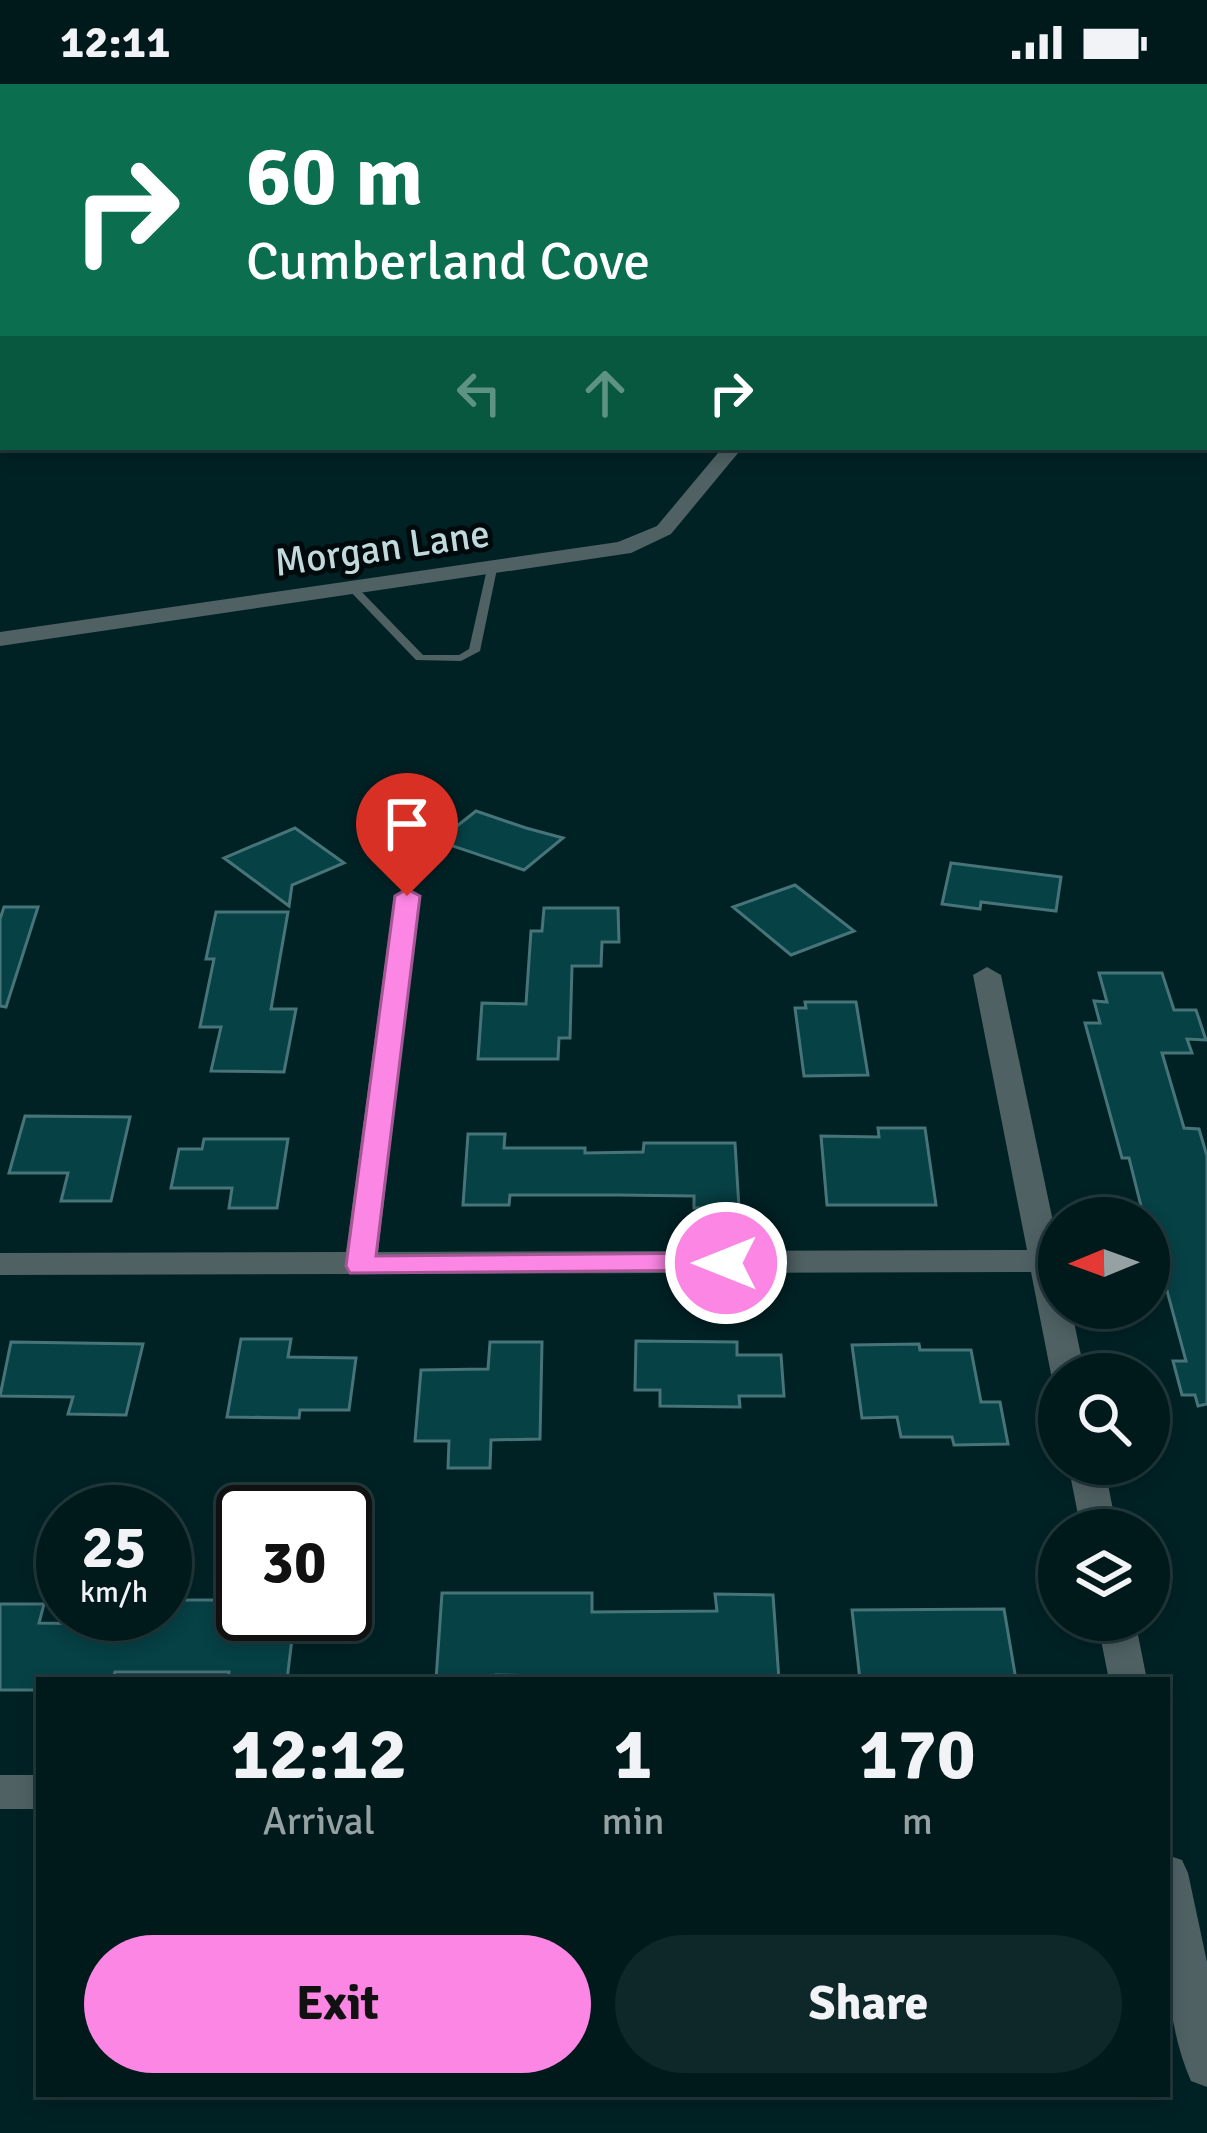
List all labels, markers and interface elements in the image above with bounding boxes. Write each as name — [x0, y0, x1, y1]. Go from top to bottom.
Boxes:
text: 12:11 — [60, 15, 170, 70]
text: 60 m — [246, 125, 423, 229]
icon: right — [48, 132, 204, 288]
text: Cumberland Cove — [246, 228, 650, 295]
icon: left — [446, 360, 512, 426]
icon: ahead — [572, 360, 638, 426]
icon: right — [698, 360, 764, 426]
street label: Morgan Lane — [271, 509, 493, 587]
pin — [356, 773, 458, 896]
icon: arrive — [374, 791, 440, 857]
north arrow — [1038, 1197, 1170, 1329]
map controls — [1038, 1197, 1170, 1641]
position arrow — [663, 1200, 789, 1326]
button: search — [1038, 1353, 1170, 1485]
speed limit sign: 30 — [216, 1485, 372, 1641]
button: layers — [1038, 1509, 1170, 1641]
text: 25 — [82, 1511, 146, 1585]
text: km/h — [80, 1574, 148, 1611]
text: 12:12 — [230, 1710, 407, 1799]
text: 1 — [614, 1710, 652, 1799]
text: 170 — [859, 1710, 976, 1799]
text: Arrival — [263, 1797, 375, 1845]
text: min — [602, 1797, 665, 1845]
text: m — [902, 1797, 933, 1845]
button: Exit — [84, 1935, 591, 2073]
button: Share — [615, 1935, 1122, 2073]

